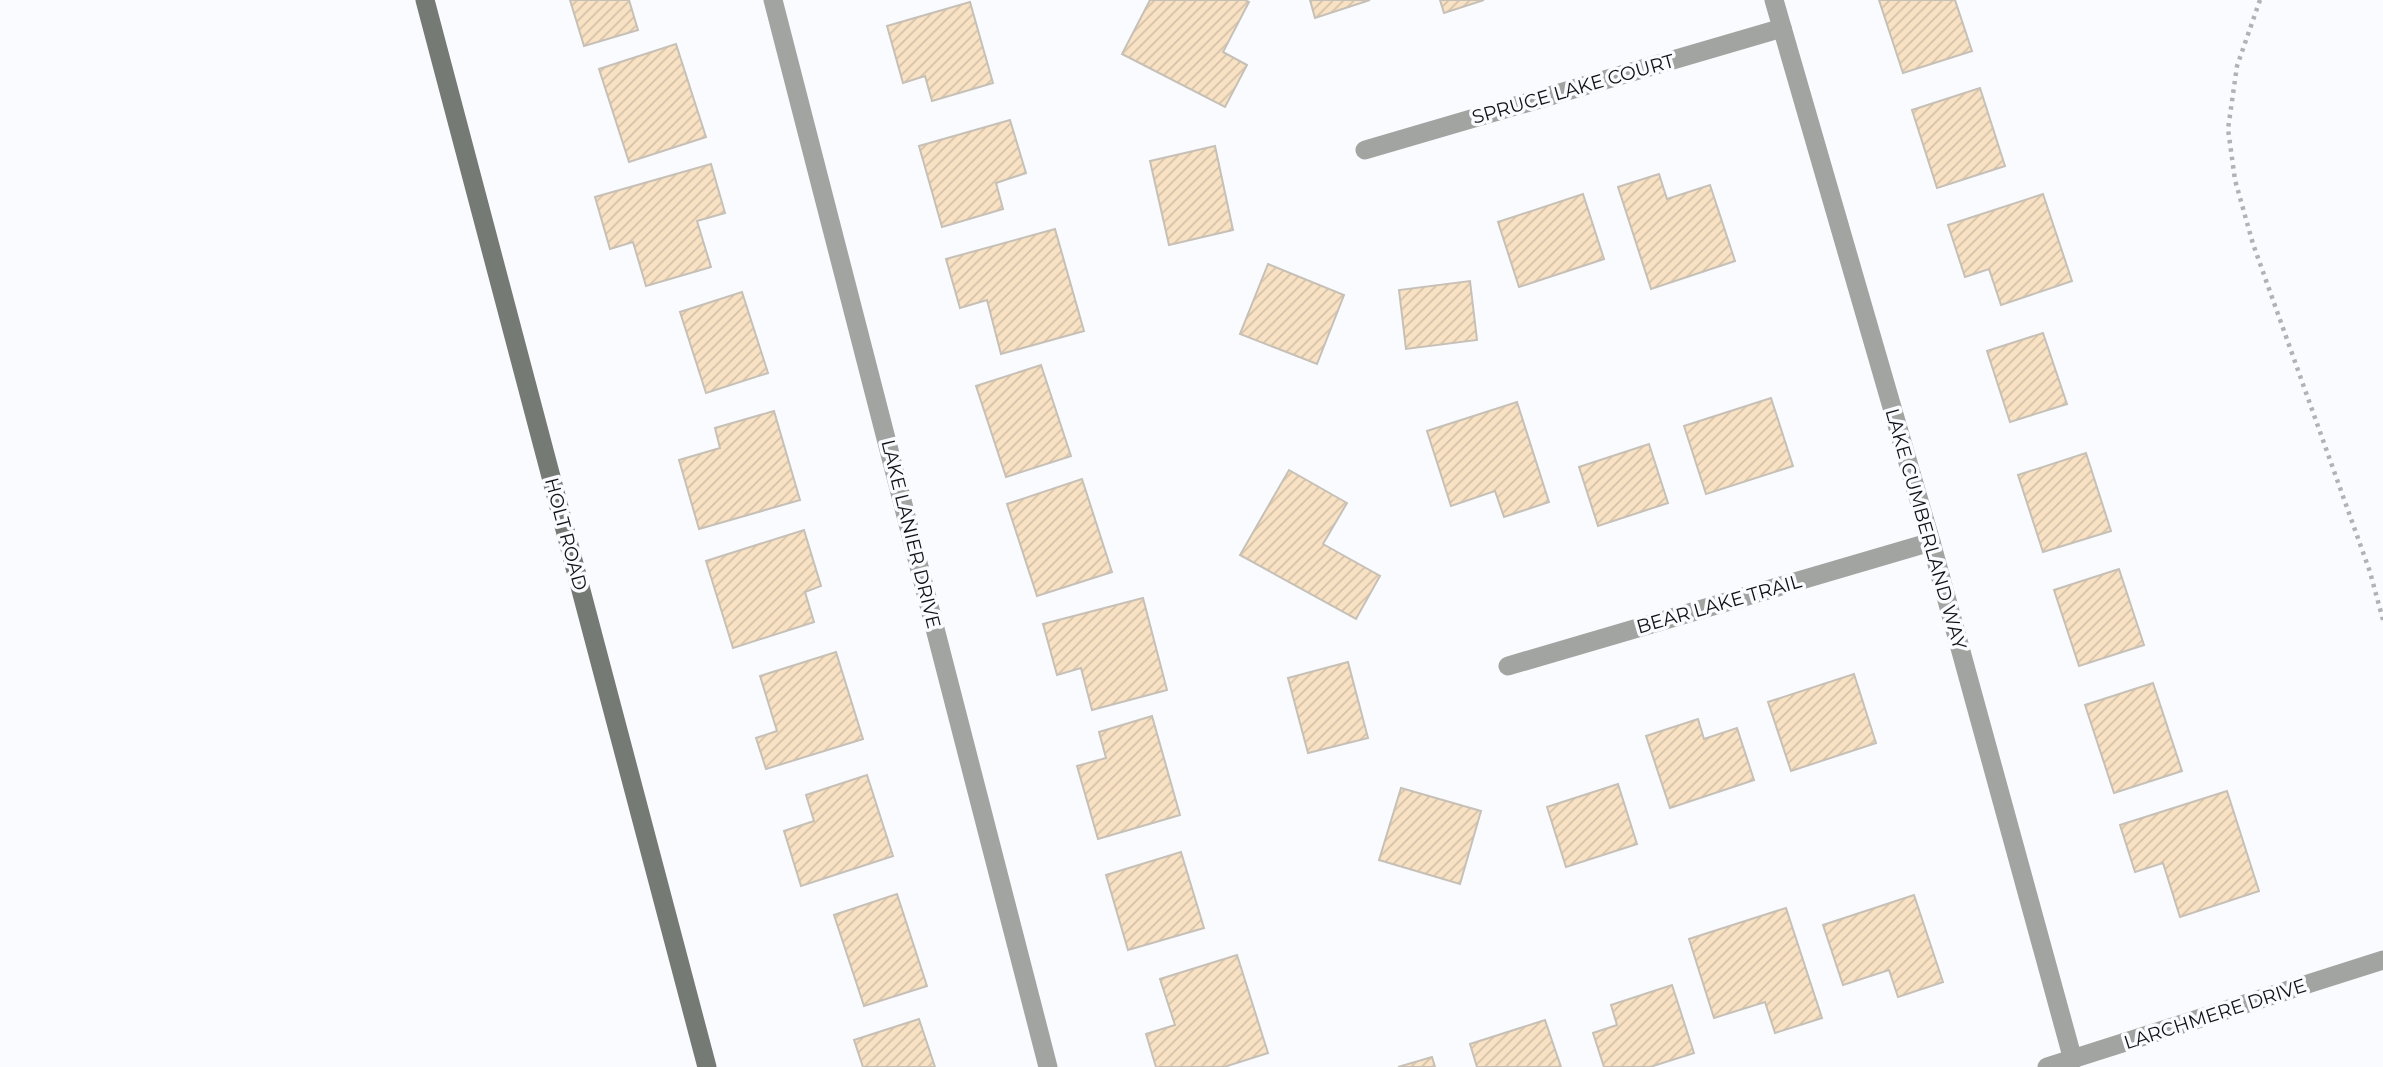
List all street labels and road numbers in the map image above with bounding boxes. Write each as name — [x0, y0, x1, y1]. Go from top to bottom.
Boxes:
street label: SPRUCE LAKE COURT — [1469, 49, 1677, 129]
street label: LAKE CUMBERLAND WAY — [1881, 406, 1972, 653]
street label: LAKE LANIER DRIVE — [876, 437, 946, 631]
street label: HOLT ROAD — [540, 475, 592, 593]
street label: BEAR LAKE TRAIL — [1634, 569, 1805, 639]
street label: LARCHMERE DRIVE — [2121, 974, 2309, 1054]

